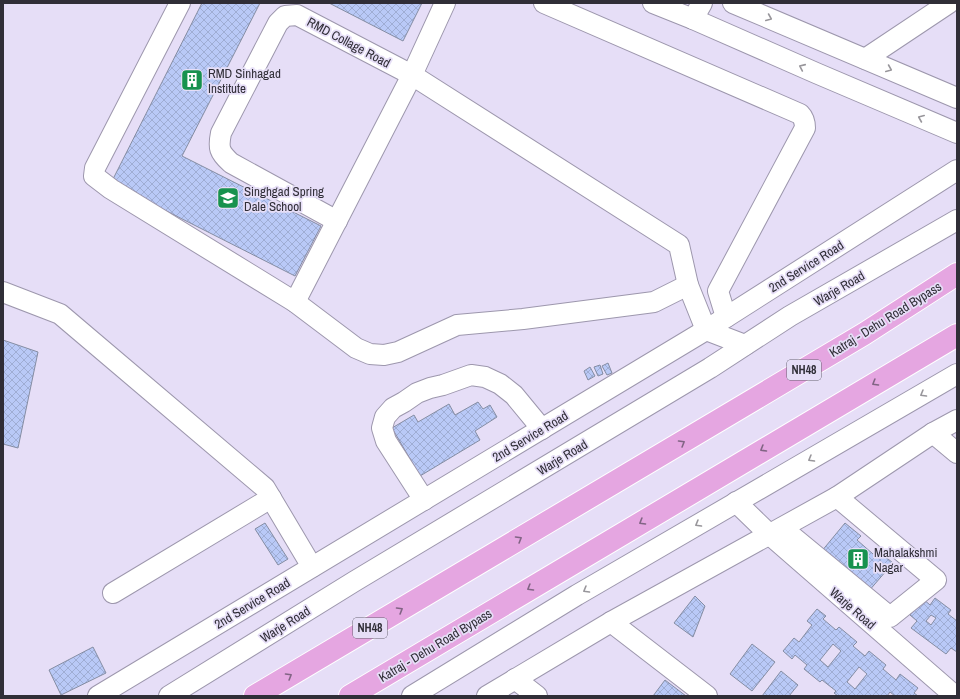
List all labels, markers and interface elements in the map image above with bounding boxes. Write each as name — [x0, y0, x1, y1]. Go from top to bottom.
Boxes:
street label: RMD Collage Road — [304, 13, 393, 72]
one-way arrow — [765, 14, 772, 22]
one-way arrow — [798, 64, 806, 72]
one-way arrow — [884, 64, 892, 72]
place label: RMD Sinhagad Institute — [208, 65, 281, 97]
building icon: RMD Sinhagad Institute — [179, 67, 205, 93]
one-way arrow — [918, 114, 925, 122]
place label: Singhgad Spring Dale School — [244, 183, 324, 215]
school or university icon: Singhgad Spring Dale School — [215, 185, 241, 211]
street label: 2nd Service Road — [766, 237, 847, 296]
street label: Warje Road — [811, 267, 868, 310]
street label: Katraj - Dehu Road Bypass — [826, 278, 945, 361]
road number: NH48 — [787, 360, 821, 380]
one-way arrow — [872, 379, 879, 386]
one-way arrow — [920, 389, 927, 396]
street label: 2nd Service Road — [489, 407, 571, 466]
street label: Warje Road — [534, 436, 591, 479]
one-way arrow — [678, 440, 685, 448]
one-way arrow — [760, 445, 767, 452]
one-way arrow — [808, 454, 815, 461]
one-way arrow — [639, 517, 646, 524]
one-way arrow — [695, 520, 702, 527]
one-way arrow — [515, 537, 522, 544]
place label: Mahalakshmi Nagar — [874, 544, 937, 576]
building icon: Mahalakshmi Nagar — [845, 546, 871, 572]
street label: 2nd Service Road — [211, 574, 293, 633]
one-way arrow — [527, 584, 534, 591]
street label: Warje Road — [826, 584, 879, 633]
one-way arrow — [583, 585, 590, 592]
street label: Warje Road — [257, 602, 314, 646]
street label: Katraj - Dehu Road Bypass — [376, 605, 495, 686]
one-way arrow — [396, 607, 403, 614]
road number: NH48 — [353, 618, 387, 638]
one-way arrow — [285, 674, 292, 681]

